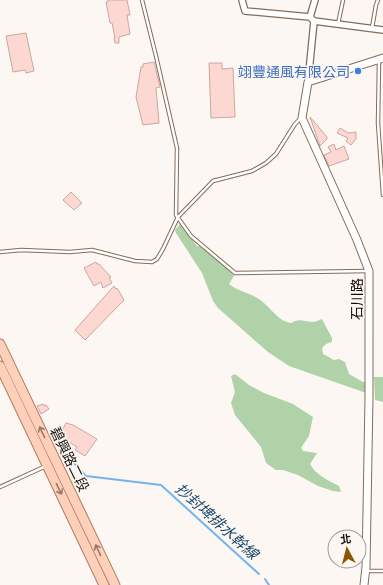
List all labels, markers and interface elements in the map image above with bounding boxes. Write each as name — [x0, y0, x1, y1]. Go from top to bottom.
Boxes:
place label: 翊豐通風有限公司 — [238, 63, 350, 80]
marker: 翊豐通風有限公司 — [353, 66, 363, 76]
street label: 石川路 — [348, 278, 365, 320]
street label: 碧興路二段 — [47, 424, 93, 494]
one-way arrow — [38, 427, 45, 439]
water label: 抄封埤排水幹線 — [172, 479, 264, 565]
one-way arrow — [56, 483, 63, 495]
north arrow — [327, 529, 367, 569]
text: 北 — [339, 531, 352, 547]
one-way arrow — [94, 544, 101, 556]

